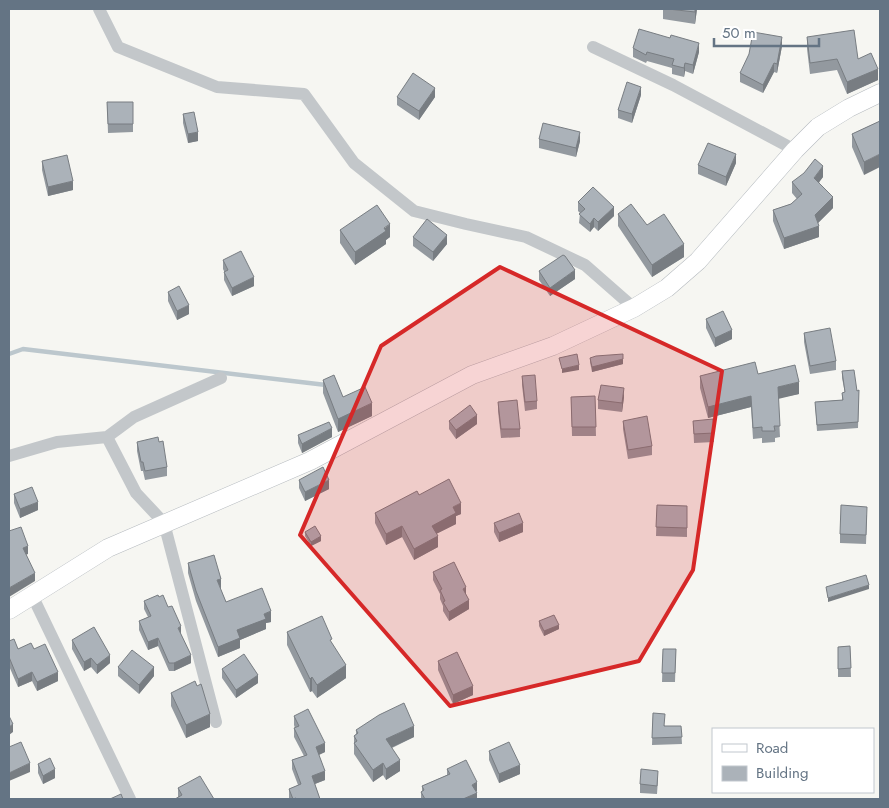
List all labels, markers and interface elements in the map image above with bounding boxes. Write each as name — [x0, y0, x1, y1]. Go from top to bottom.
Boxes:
scale bar — [714, 15, 819, 47]
text: 50 m — [722, 22, 756, 44]
legend — [712, 728, 874, 793]
text: Road — [756, 737, 788, 759]
text: Building — [756, 762, 808, 784]

